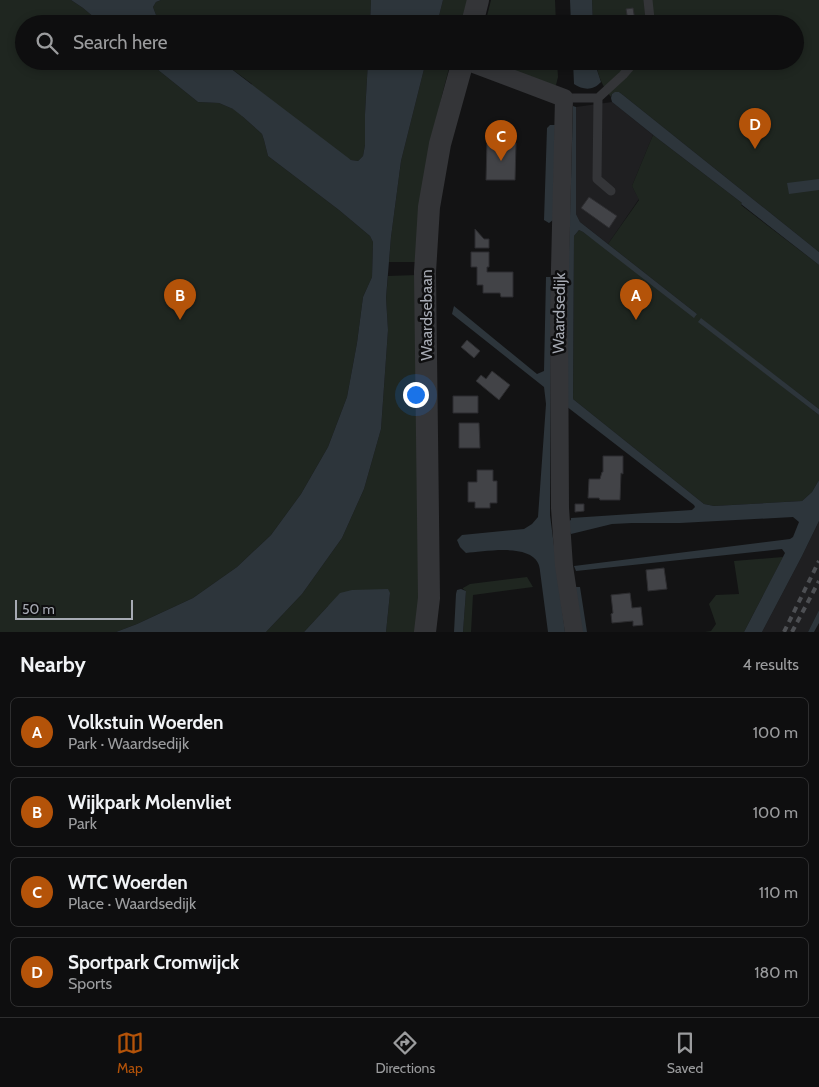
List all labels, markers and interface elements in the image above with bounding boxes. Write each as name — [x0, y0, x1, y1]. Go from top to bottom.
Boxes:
search box — [15, 15, 804, 70]
icon: search — [33, 29, 61, 57]
text: Search here — [73, 31, 167, 54]
pin: D — [739, 108, 771, 149]
pin: C — [485, 120, 517, 161]
street label: Waardsebaan — [417, 269, 436, 361]
street label: Waardsedijk — [549, 271, 569, 354]
pin: B — [164, 279, 196, 320]
pin: A — [620, 279, 652, 320]
your location — [403, 382, 429, 408]
scale bar — [15, 597, 132, 620]
text: 50 m — [22, 600, 55, 618]
text: Nearby — [20, 652, 86, 677]
text: 4 results — [742, 655, 799, 674]
text: Volkstuin Woerden — [68, 711, 224, 734]
text: A — [32, 723, 42, 742]
text: 100 m — [753, 723, 798, 742]
text: Park · Waardsedijk — [68, 734, 189, 753]
text: Wijkpark Molenvliet — [68, 791, 231, 814]
text: B — [32, 803, 42, 822]
text: 100 m — [753, 803, 798, 822]
text: Park — [68, 814, 97, 833]
text: WTC Woerden — [68, 871, 188, 894]
text: C — [32, 883, 42, 902]
text: 110 m — [759, 883, 798, 902]
text: Place · Waardsedijk — [68, 894, 196, 913]
text: Sportpark Cromwijck — [68, 951, 239, 974]
text: D — [31, 963, 43, 982]
text: 180 m — [754, 963, 798, 982]
text: Sports — [68, 974, 112, 993]
tab: Map — [116, 1029, 144, 1077]
tab: Directions — [375, 1029, 435, 1077]
tab: Saved — [667, 1029, 703, 1077]

